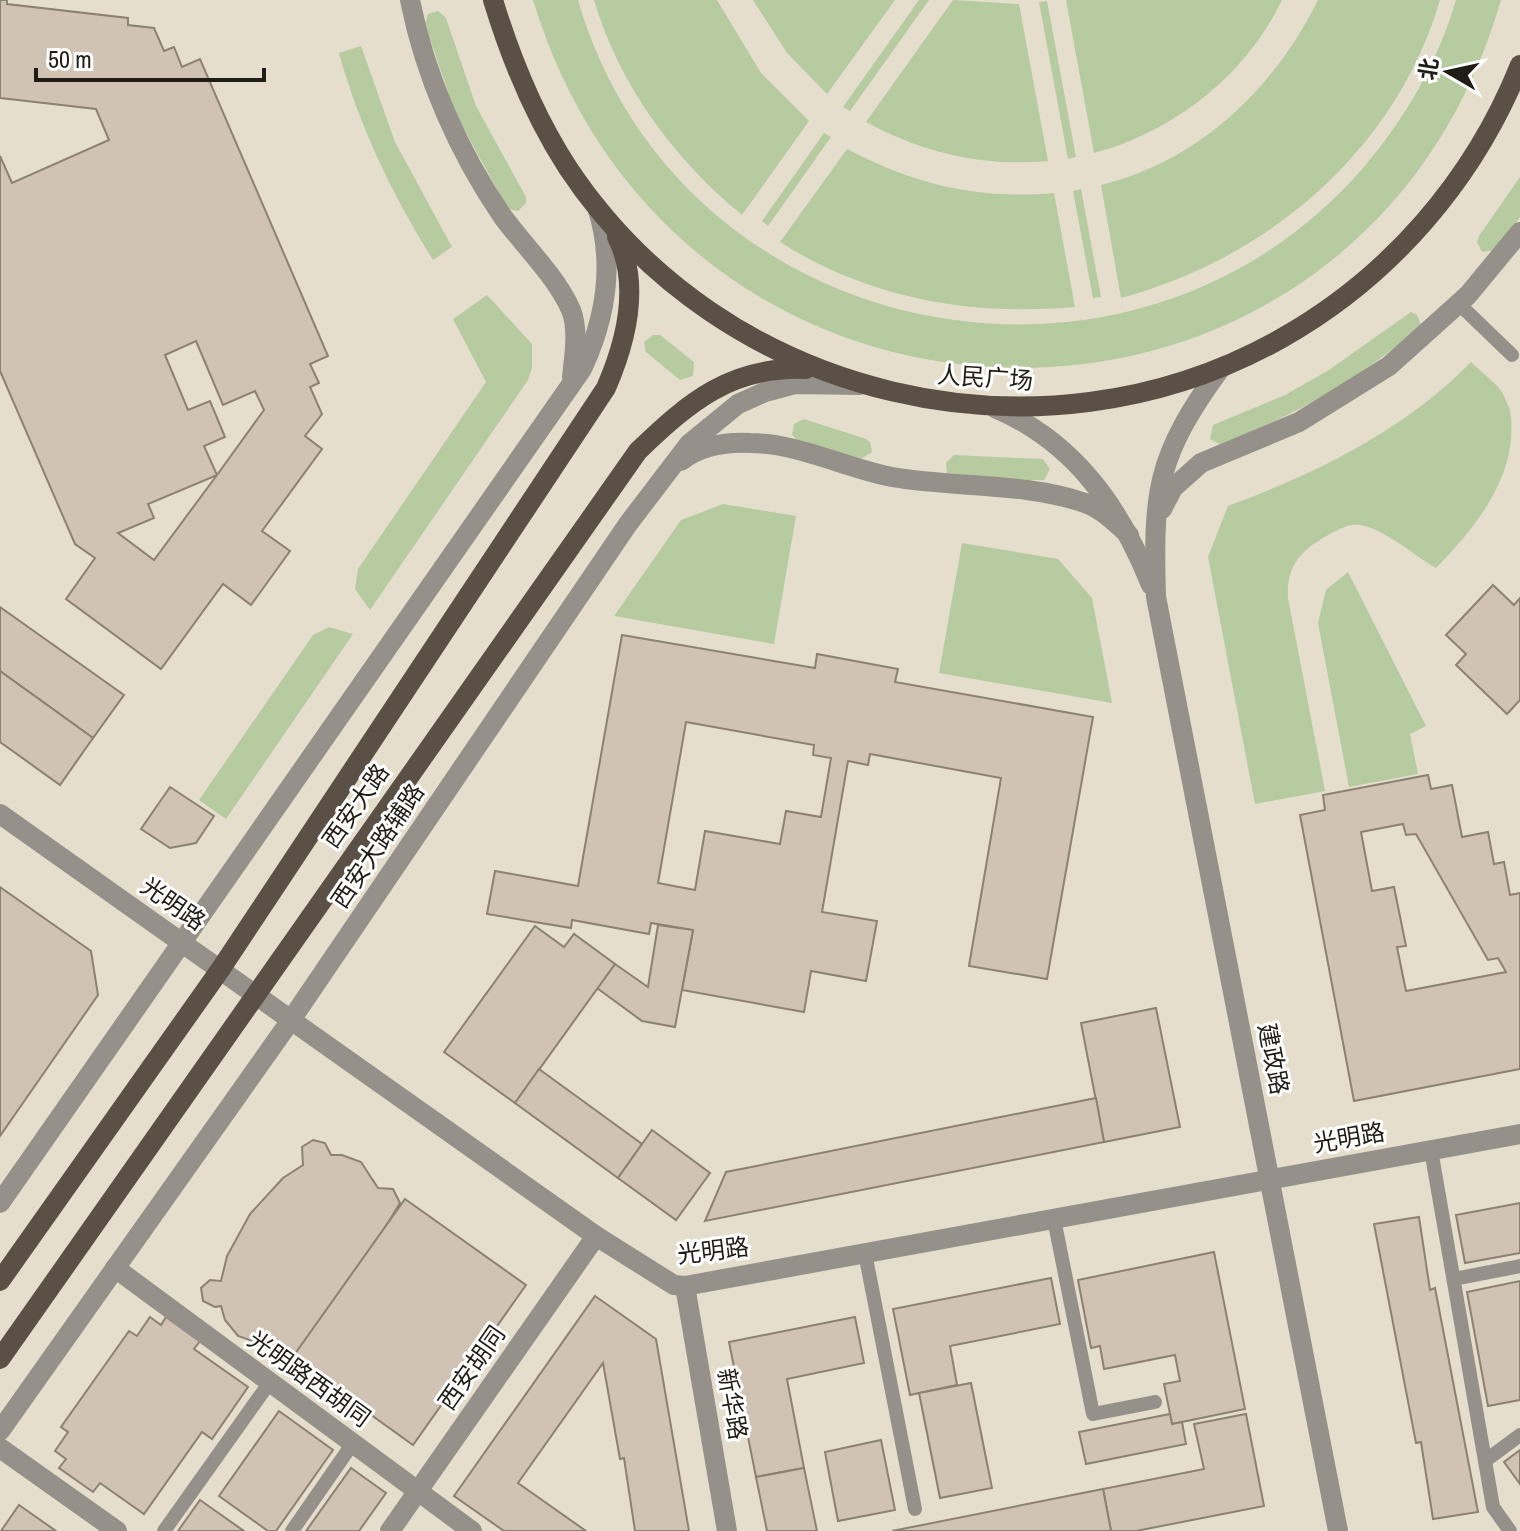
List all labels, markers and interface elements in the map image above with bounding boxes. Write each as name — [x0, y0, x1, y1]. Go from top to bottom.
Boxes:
scale bar — [36, 32, 264, 82]
north arrow — [1408, 32, 1488, 112]
text: 50 m — [48, 43, 92, 75]
text: 北 — [1412, 56, 1445, 82]
street label: 人民广场 — [936, 358, 1034, 396]
street label: 西安大路 — [315, 757, 396, 854]
street label: 西安大路辅路 — [324, 777, 431, 914]
street label: 光明路 — [135, 869, 212, 937]
street label: 建政路 — [1251, 1020, 1297, 1097]
street label: 光明路 — [1311, 1115, 1387, 1159]
street label: 光明路 — [675, 1230, 751, 1270]
street label: 西安胡同 — [431, 1319, 512, 1416]
street label: 光明路西胡同 — [242, 1323, 377, 1433]
street label: 新华路 — [711, 1366, 755, 1442]

